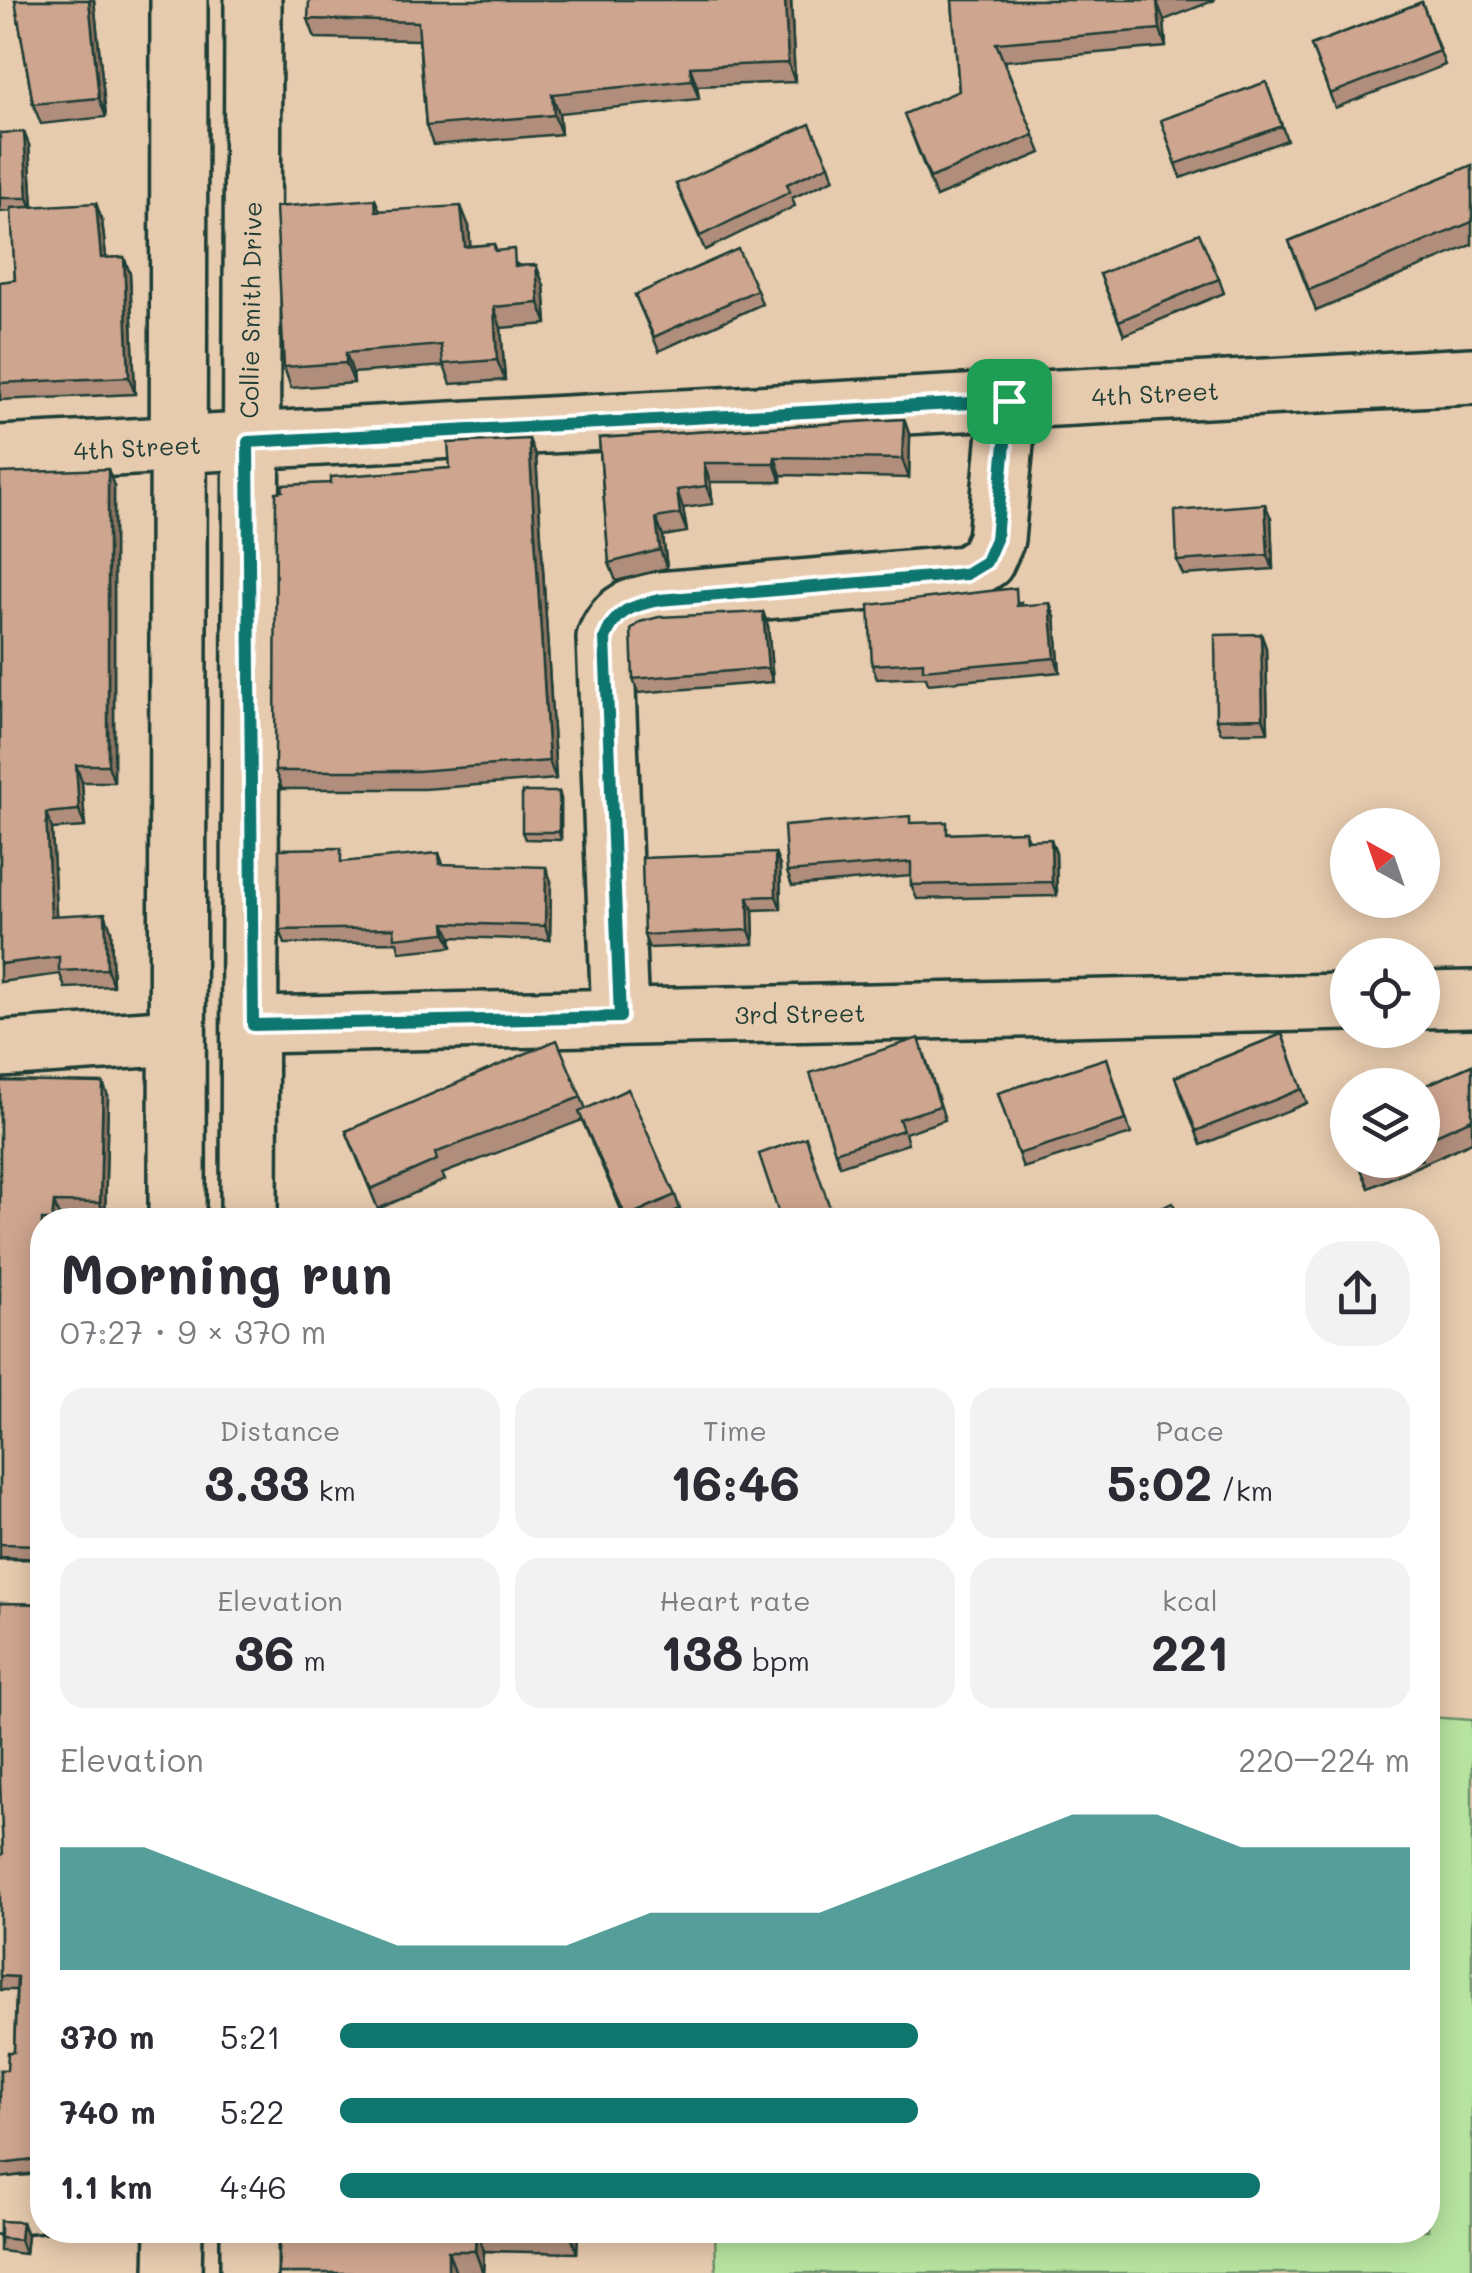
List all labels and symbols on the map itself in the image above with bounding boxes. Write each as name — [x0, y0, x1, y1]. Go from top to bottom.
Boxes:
street label: Collie Smith Drive — [232, 201, 268, 419]
pin — [967, 359, 1052, 444]
street label: 4th Street — [1091, 374, 1219, 412]
street label: 4th Street — [73, 428, 201, 466]
north arrow — [1330, 808, 1440, 918]
street label: 3rd Street — [734, 996, 866, 1030]

